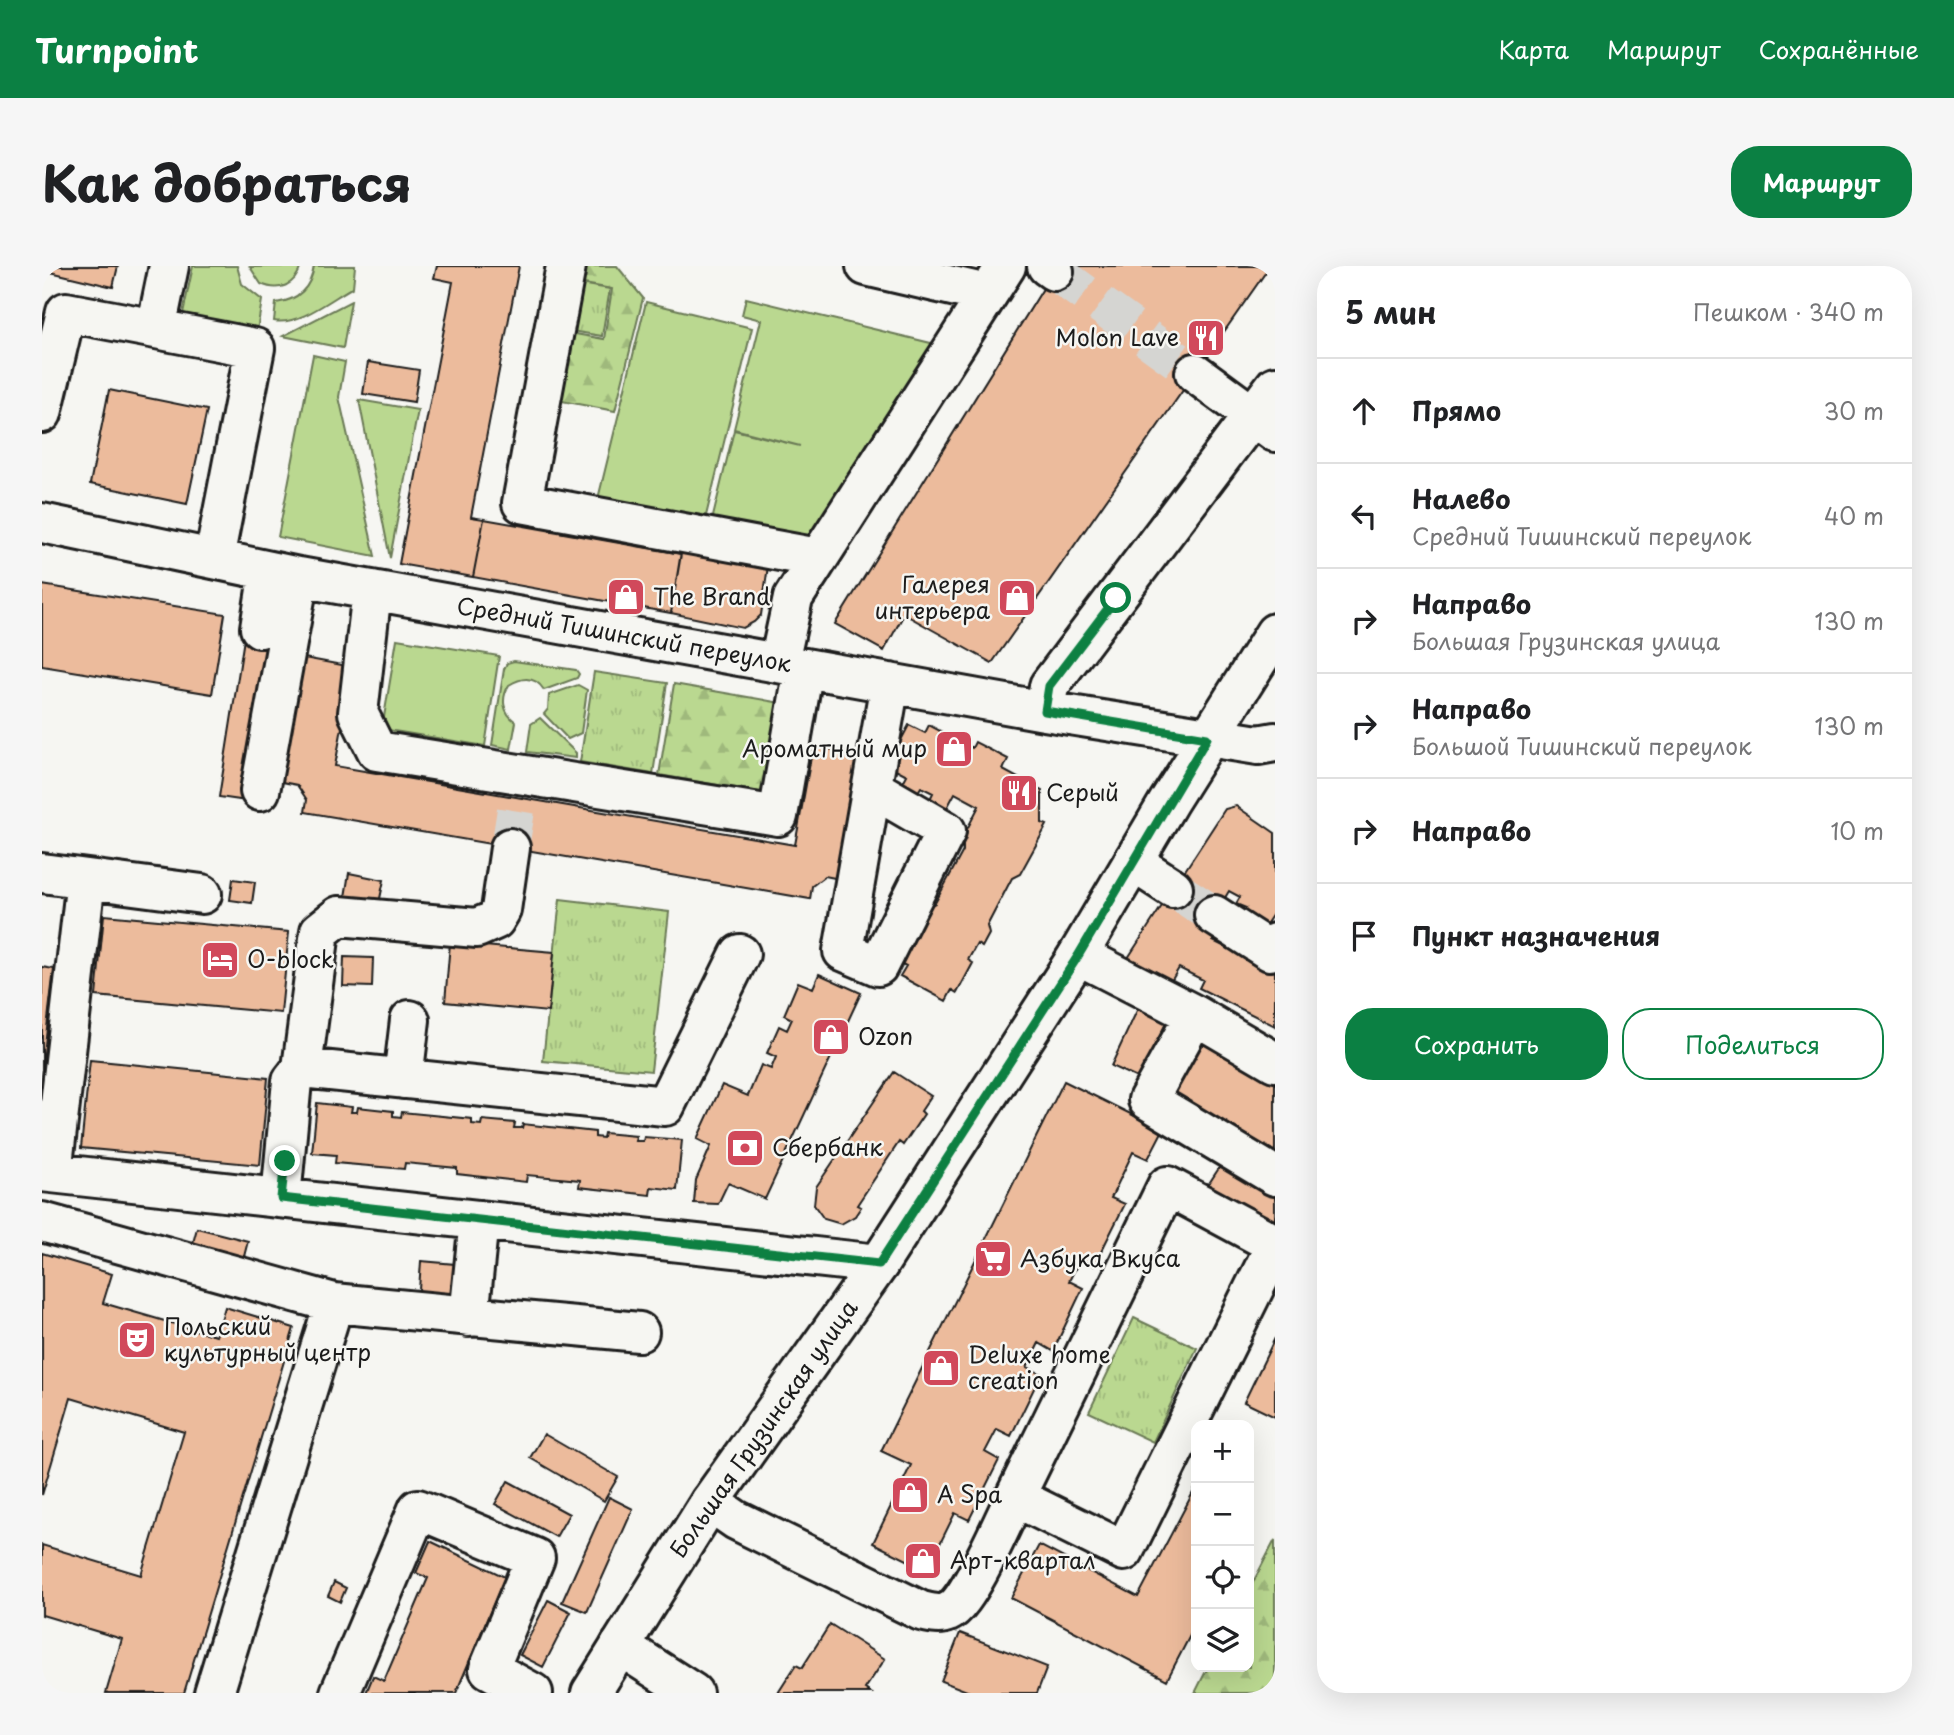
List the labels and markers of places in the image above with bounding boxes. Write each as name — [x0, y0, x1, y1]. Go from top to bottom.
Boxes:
restaurant icon: Molon Lave — [1185, 317, 1227, 359]
place label: Molon Lave — [1056, 319, 1179, 354]
place label: Галерея интерьера — [875, 566, 991, 627]
shop icon: The Brand — [605, 576, 647, 618]
shop icon: Галерея интерьера — [996, 577, 1038, 619]
place label: The Brand — [653, 578, 770, 613]
shop icon: Ароматный мир — [933, 728, 975, 770]
place label: Ароматный мир — [742, 730, 927, 765]
restaurant icon: Серый — [998, 772, 1040, 814]
place label: Серый — [1046, 774, 1119, 809]
hotel icon: O-block — [199, 939, 241, 981]
place label: O-block — [247, 941, 334, 976]
shop icon: Ozon — [810, 1016, 852, 1058]
place label: Ozon — [858, 1018, 913, 1053]
bank icon: Сбербанк — [724, 1127, 766, 1169]
place label: Сбербанк — [772, 1129, 883, 1164]
supermarket icon: Азбука Вкуса — [972, 1238, 1014, 1280]
place label: Азбука Вкуса — [1020, 1240, 1181, 1275]
place label: Польский культурный центр — [164, 1308, 371, 1369]
theatre icon: Польский культурный центр — [116, 1319, 158, 1361]
place label: Deluxe home creation — [968, 1336, 1111, 1397]
shop icon: Deluxe home creation — [920, 1347, 962, 1389]
shop icon: A Spa — [889, 1474, 931, 1516]
place label: A Spa — [937, 1476, 1002, 1511]
shop icon: Арт-квартал — [902, 1540, 944, 1582]
place label: Арт-квартал — [950, 1542, 1096, 1577]

